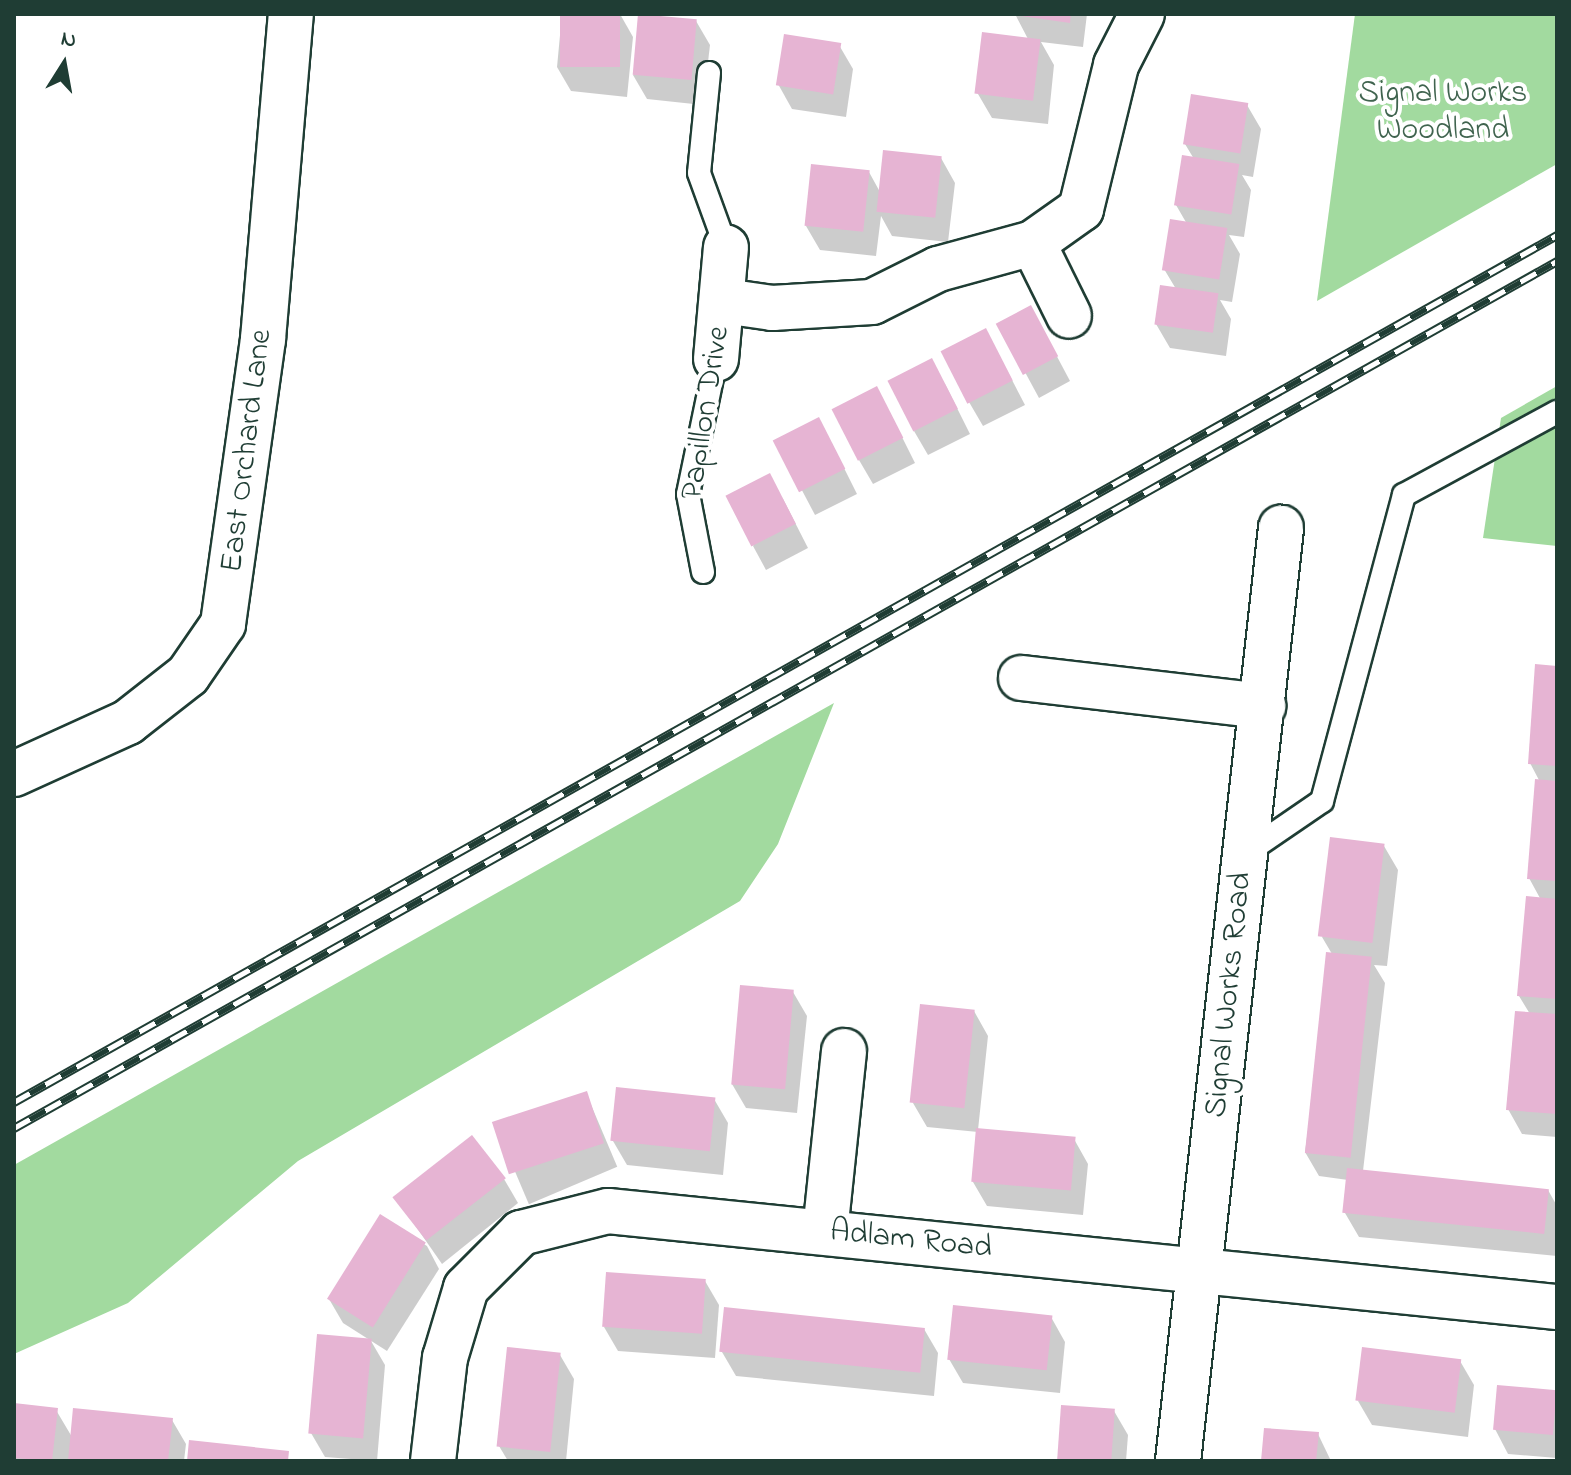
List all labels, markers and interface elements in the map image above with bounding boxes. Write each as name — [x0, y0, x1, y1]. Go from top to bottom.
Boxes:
text: N — [58, 23, 79, 58]
north arrow — [24, 24, 104, 104]
park label: Signal Works Woodland — [1359, 76, 1527, 151]
street label: Papillon Drive — [674, 324, 740, 502]
street label: East Orchard Lane — [214, 327, 282, 575]
street label: Signal Works Road — [1198, 870, 1262, 1120]
street label: Adlam Road — [828, 1213, 994, 1269]

